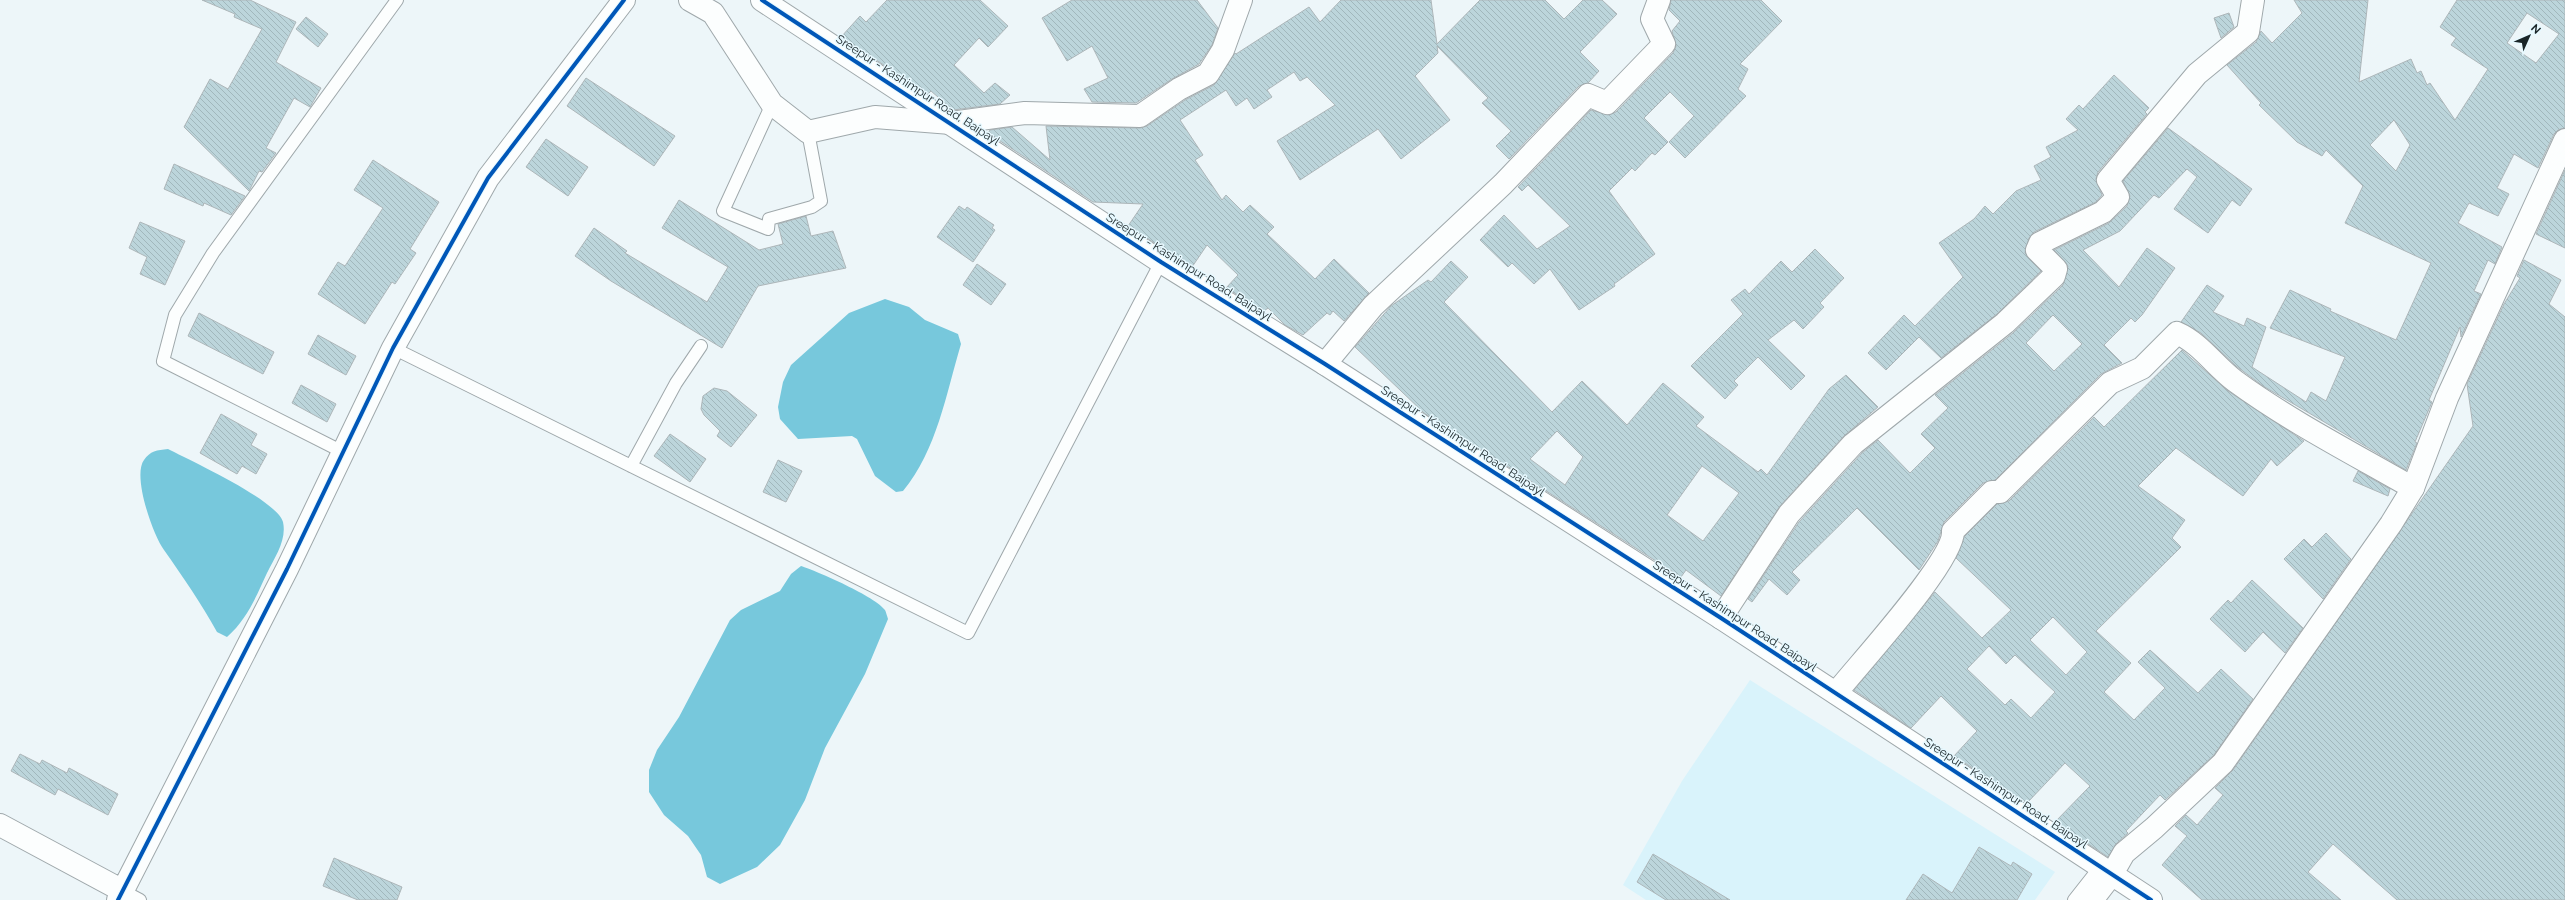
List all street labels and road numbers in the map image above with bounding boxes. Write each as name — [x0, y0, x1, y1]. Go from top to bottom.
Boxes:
street label: Sreepur - Kashimpur Road, Baipayl — [833, 32, 1003, 149]
street label: Sreepur - Kashimpur Road, Baipayl — [1104, 210, 1275, 324]
street label: Sreepur - Kashimpur Road, Baipayl — [1378, 383, 1548, 500]
street label: Sreepur - Kashimpur Road, Baipayl — [1650, 558, 1820, 675]
street label: Sreepur - Kashimpur Road, Baipayl — [1921, 735, 2091, 852]

